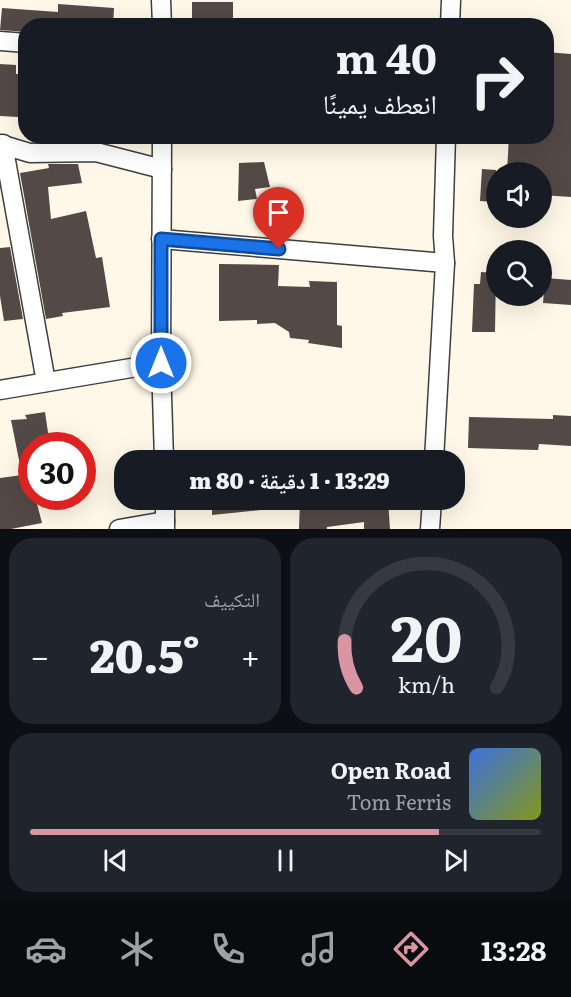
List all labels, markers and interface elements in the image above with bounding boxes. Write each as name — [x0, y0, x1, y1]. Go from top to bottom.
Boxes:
text: 40 m — [336, 25, 437, 87]
icon: right — [458, 42, 536, 120]
text: انعطف يمينًا — [323, 82, 437, 122]
map controls — [486, 162, 552, 306]
button: sound — [486, 162, 552, 228]
pin — [253, 187, 304, 249]
icon: arrive — [262, 196, 295, 229]
button: search — [486, 240, 552, 306]
position arrow — [129, 331, 193, 395]
speed limit sign: 30 — [18, 432, 96, 510]
text: 13:29 · 1 دقيقة · 80 m — [189, 463, 390, 496]
text: التكييف — [204, 583, 260, 613]
text: 20 — [390, 589, 462, 681]
text: 20.5° — [90, 620, 200, 687]
text: − — [30, 630, 49, 679]
text: + — [241, 630, 260, 679]
text: km/h — [397, 668, 455, 700]
text: Open Road — [331, 753, 451, 786]
text: Tom Ferris — [346, 786, 451, 816]
icon: previous — [99, 844, 132, 877]
icon: pause — [269, 844, 302, 877]
icon: next — [439, 844, 472, 877]
icon: car — [25, 928, 67, 970]
icon: climate — [116, 928, 158, 970]
icon: phone — [207, 928, 249, 970]
icon: music — [298, 928, 340, 970]
icon: directions — [390, 928, 432, 970]
text: 13:28 — [481, 929, 546, 969]

